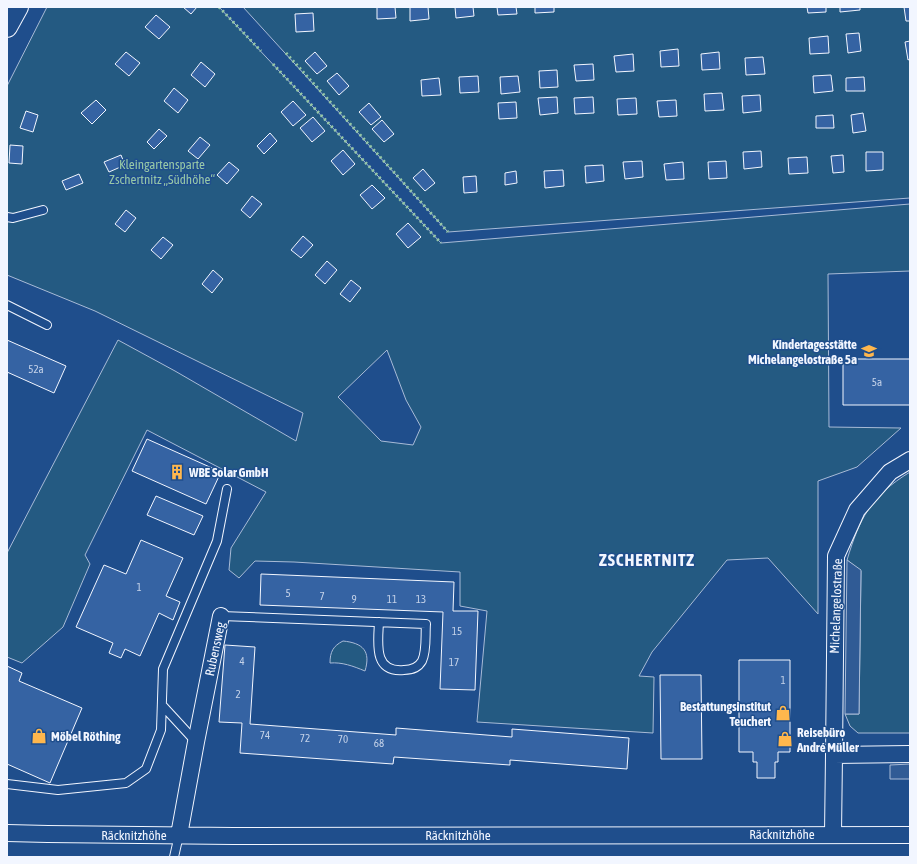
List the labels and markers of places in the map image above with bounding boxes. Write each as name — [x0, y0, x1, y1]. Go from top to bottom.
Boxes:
place label: Kindertagesstätte Michelangelostraße 5a — [748, 337, 857, 367]
school or university icon: Kindertagesstätte Michelangelostraße 5a — [860, 342, 878, 360]
building icon: WBE Solar GmbH — [168, 463, 186, 481]
place label: WBE Solar GmbH — [188, 465, 269, 480]
place label: Bestattungsinstitut Teuchert — [680, 699, 771, 729]
shop icon: Bestattungsinstitut Teuchert — [774, 704, 792, 722]
place label: Reisebüro André Müller — [796, 725, 860, 755]
shop icon: Möbel Röthing — [30, 727, 48, 745]
place label: Möbel Röthing — [51, 729, 121, 744]
shop icon: Reisebüro André Müller — [776, 730, 794, 748]

